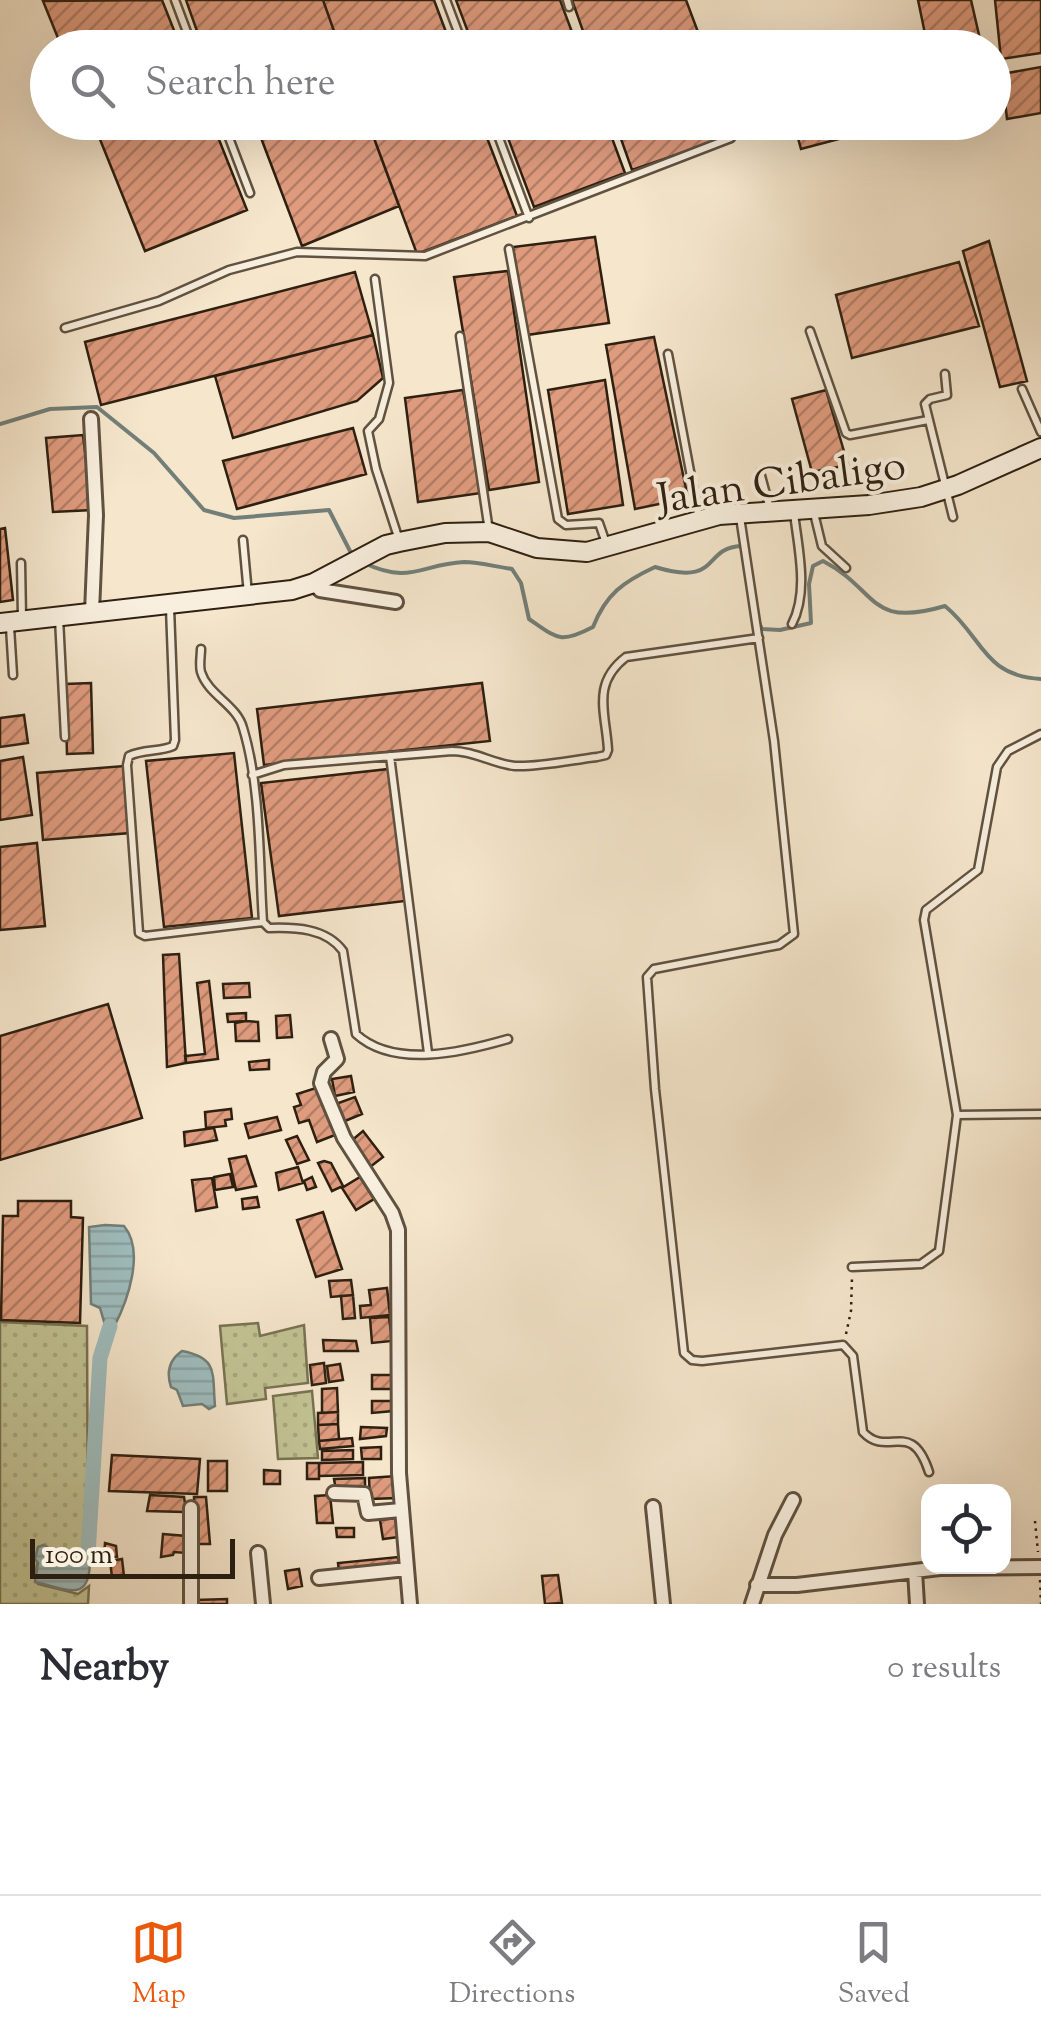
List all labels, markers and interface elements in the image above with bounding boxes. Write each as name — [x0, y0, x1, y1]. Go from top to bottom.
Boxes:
search box — [30, 30, 1011, 140]
icon: search — [65, 58, 120, 113]
text: Search here — [145, 58, 336, 112]
street label: Jalan Cibaligo — [652, 438, 910, 532]
map controls — [921, 1484, 1011, 1574]
button: locate — [921, 1484, 1011, 1574]
scale bar — [30, 1534, 235, 1578]
text: 100 m — [45, 1536, 113, 1576]
text: Nearby — [40, 1639, 169, 1699]
text: 0 results — [887, 1646, 1001, 1692]
tab: Map — [131, 1915, 186, 2015]
tab: Directions — [449, 1915, 575, 2015]
tab: Saved — [838, 1915, 910, 2015]

